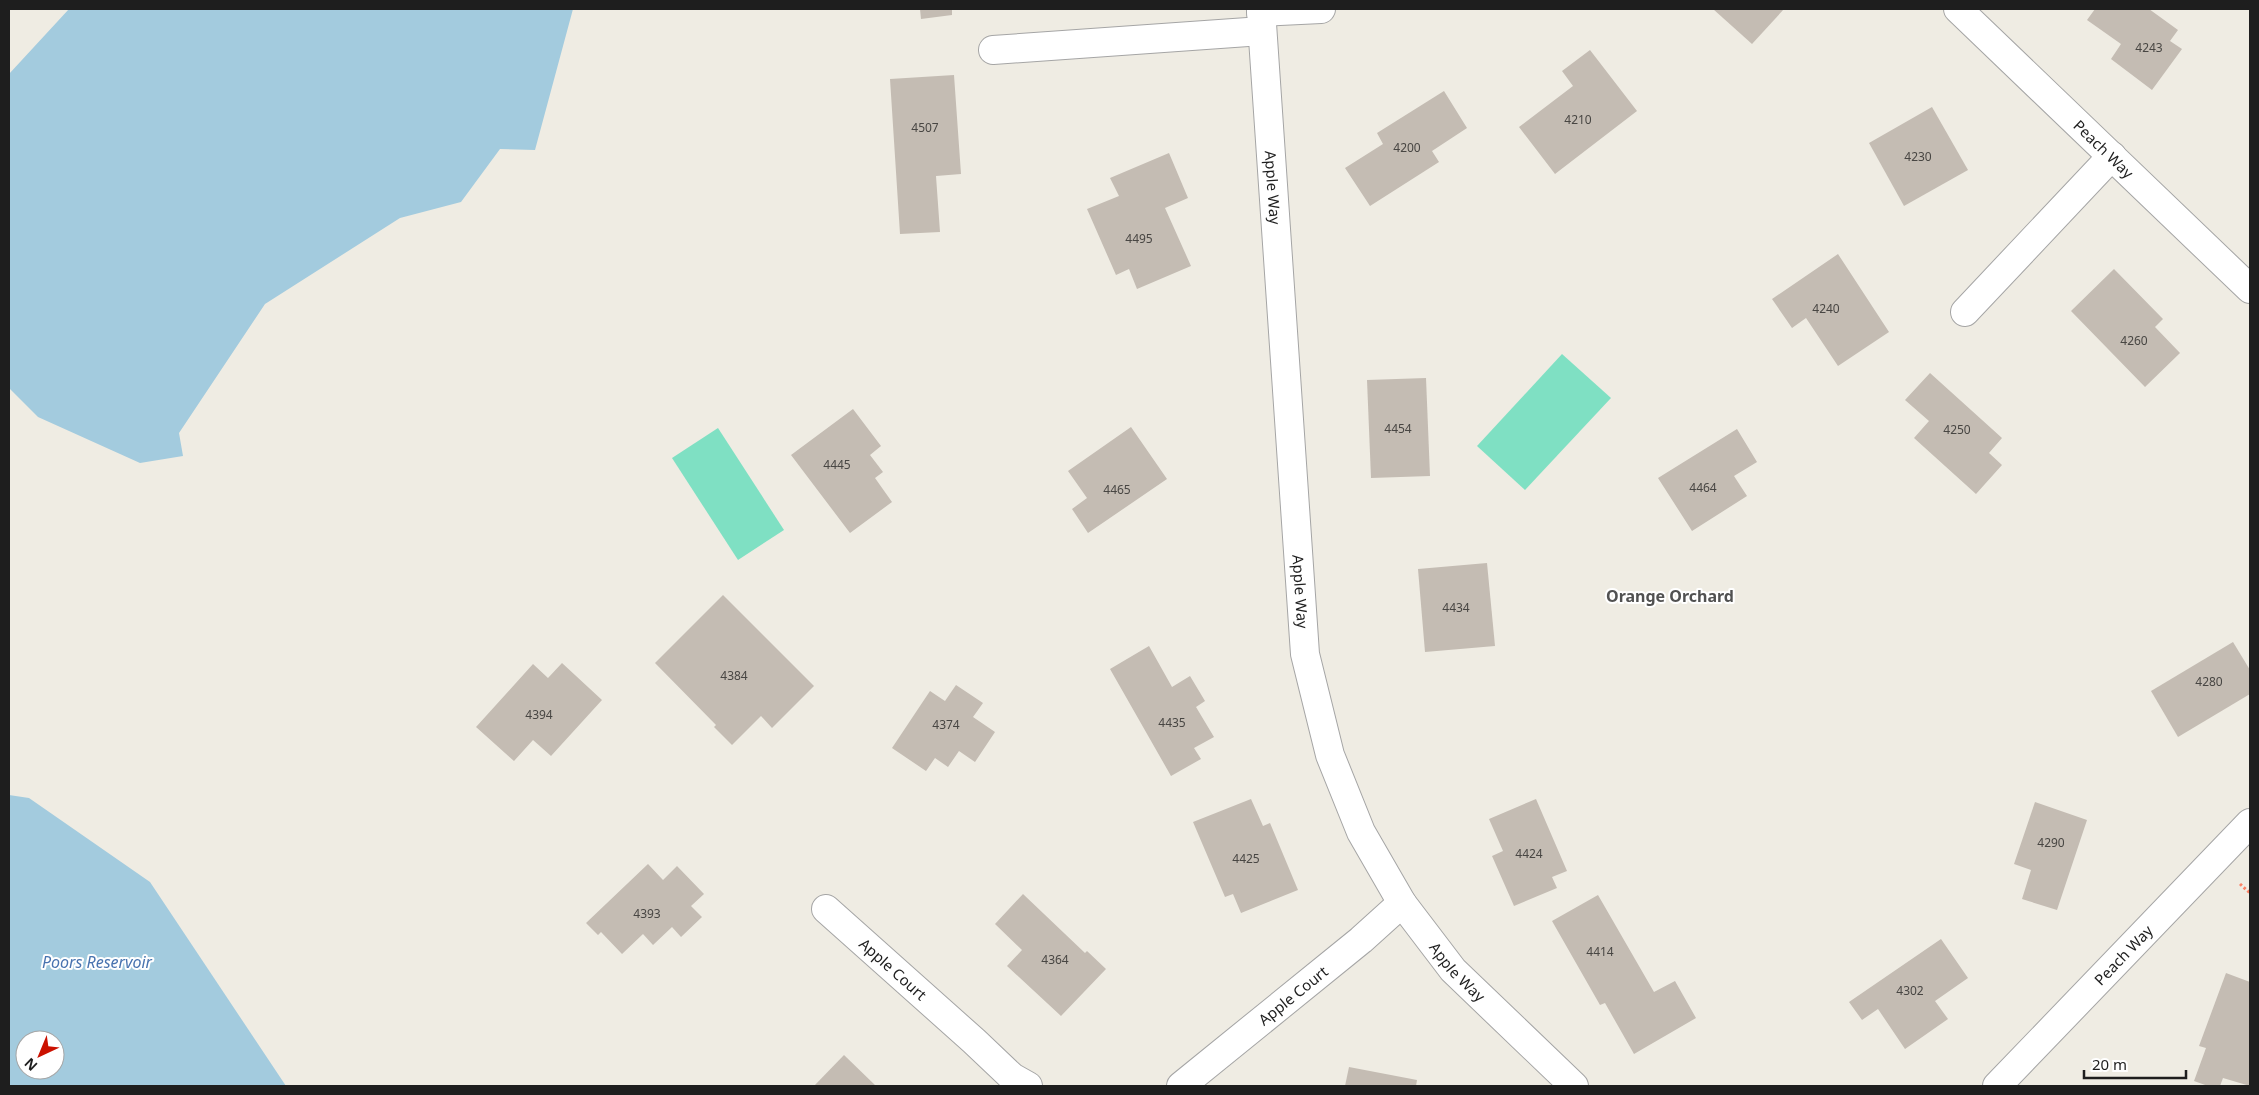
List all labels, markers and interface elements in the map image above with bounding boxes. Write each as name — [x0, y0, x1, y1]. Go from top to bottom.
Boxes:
house number: 4243 — [2135, 39, 2163, 56]
house number: 4210 — [1564, 111, 1592, 128]
street label: Peach Way — [2069, 115, 2138, 183]
house number: 4507 — [911, 119, 939, 136]
house number: 4200 — [1393, 139, 1421, 156]
house number: 4230 — [1904, 148, 1932, 165]
street label: Apple Way — [1261, 150, 1286, 226]
house number: 4495 — [1125, 230, 1153, 247]
house number: 4240 — [1812, 300, 1840, 317]
house number: 4260 — [2120, 332, 2148, 349]
house number: 4454 — [1384, 420, 1412, 437]
house number: 4250 — [1943, 421, 1971, 438]
house number: 4445 — [823, 456, 851, 473]
house number: 4464 — [1689, 479, 1717, 496]
house number: 4465 — [1103, 481, 1131, 498]
street label: Apple Way — [1288, 554, 1313, 630]
district label: Orange Orchard — [1606, 585, 1734, 607]
house number: 4434 — [1442, 599, 1470, 616]
house number: 4384 — [720, 667, 748, 684]
house number: 4280 — [2195, 673, 2223, 690]
house number: 4394 — [525, 706, 553, 723]
house number: 4435 — [1158, 714, 1186, 731]
house number: 4374 — [932, 716, 960, 733]
house number: 4290 — [2037, 834, 2065, 851]
house number: 4424 — [1515, 845, 1543, 862]
house number: 4425 — [1232, 850, 1260, 867]
house number: 4393 — [633, 905, 661, 922]
street label: Peach Way — [2090, 920, 2157, 989]
street label: Apple Court — [855, 934, 932, 1005]
street label: Apple Way — [1425, 938, 1490, 1006]
house number: 4414 — [1586, 943, 1614, 960]
water label: Poors Reservoir — [42, 951, 153, 973]
house number: 4364 — [1041, 951, 1069, 968]
street label: Apple Court — [1254, 961, 1332, 1029]
house number: 4302 — [1896, 982, 1924, 999]
north arrow — [15, 1030, 65, 1080]
scale bar — [2084, 1048, 2186, 1080]
text: N — [20, 1054, 41, 1076]
text: 20 m — [2092, 1054, 2127, 1074]

